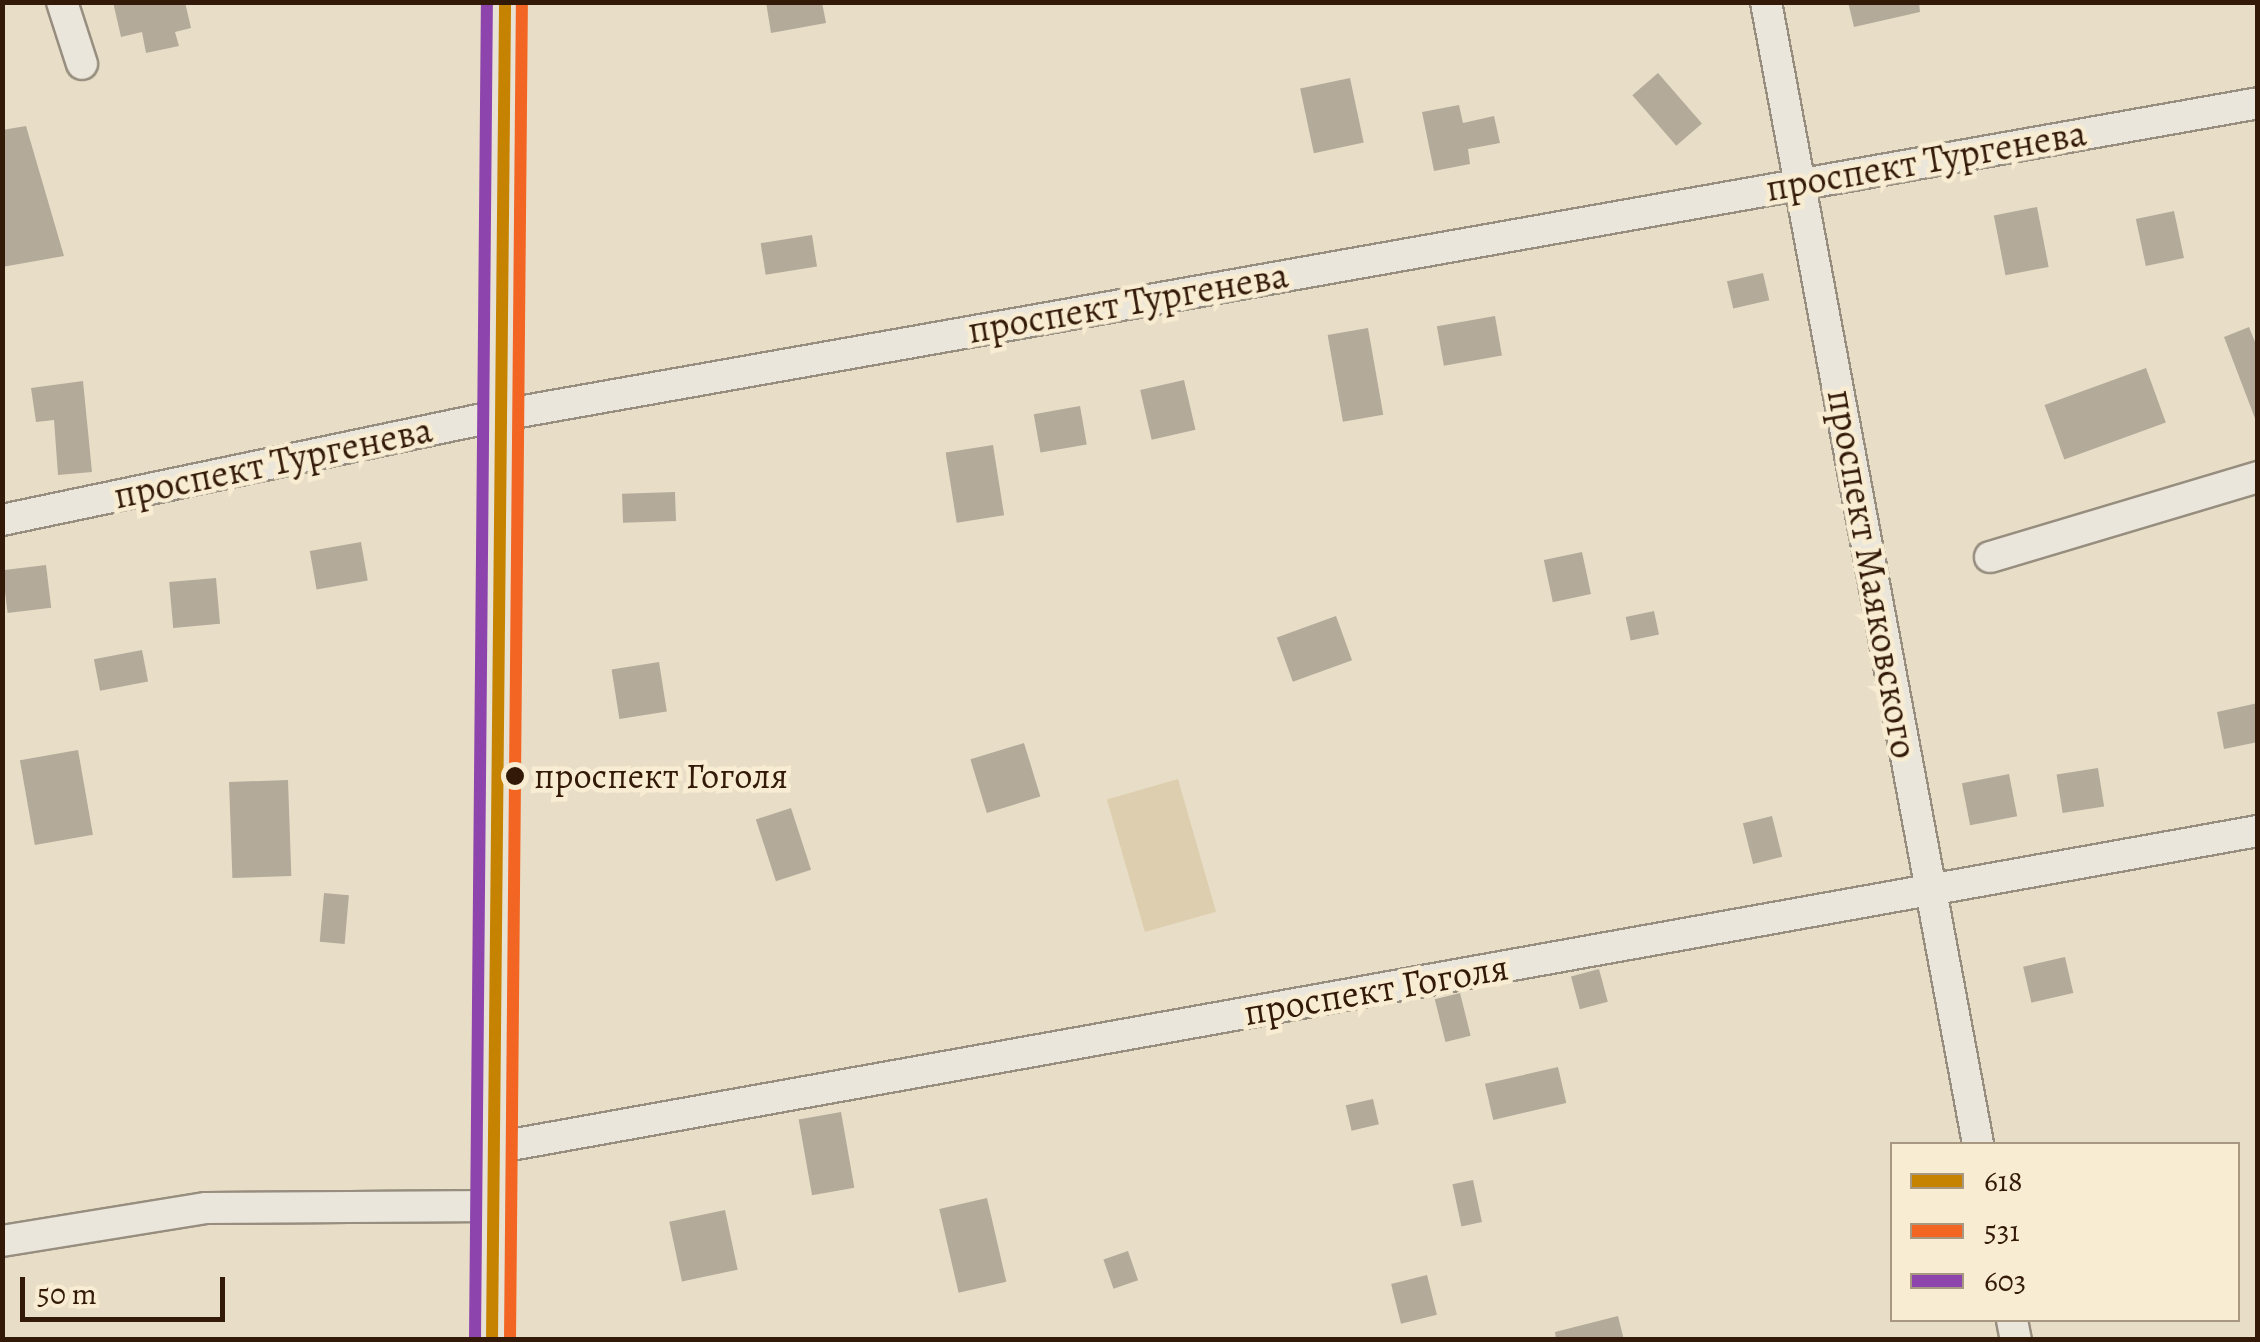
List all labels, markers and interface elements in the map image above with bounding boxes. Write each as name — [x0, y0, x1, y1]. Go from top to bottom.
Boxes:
street label: проспект Тургенева — [1762, 110, 2090, 212]
street label: проспект Тургенева — [964, 252, 1292, 354]
street label: проспект Маяковского — [1817, 386, 1927, 762]
street label: проспект Тургенева — [110, 407, 436, 519]
place label: проспект Гоголя — [534, 754, 788, 798]
marker: проспект Гоголя — [505, 766, 525, 786]
street label: проспект Гоголя — [1240, 944, 1512, 1036]
legend — [1890, 1142, 2240, 1322]
text: 618 — [1984, 1161, 2023, 1201]
text: 531 — [1984, 1211, 2020, 1251]
scale bar — [25, 1257, 230, 1319]
text: 603 — [1984, 1261, 2026, 1301]
text: 50 m — [37, 1274, 97, 1314]

